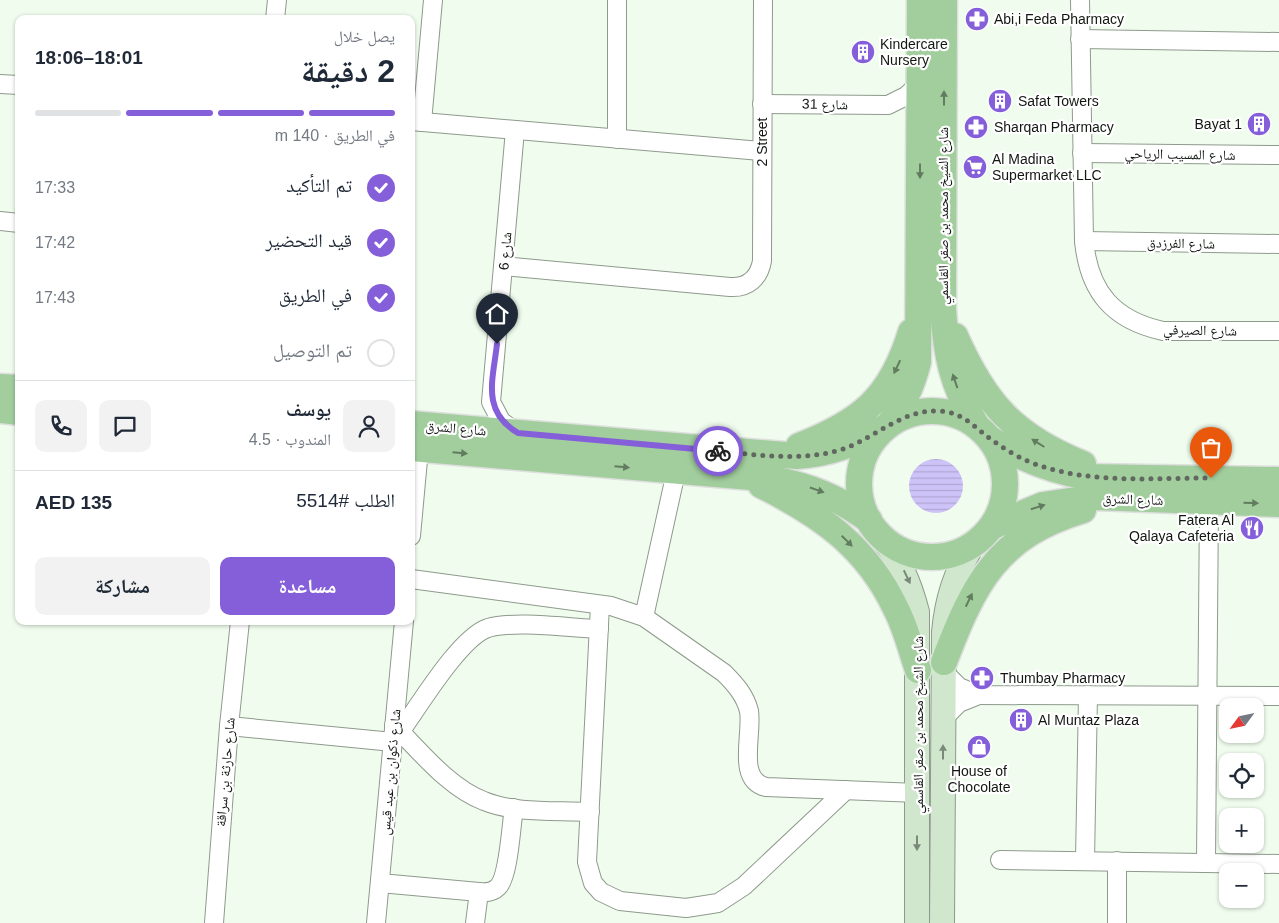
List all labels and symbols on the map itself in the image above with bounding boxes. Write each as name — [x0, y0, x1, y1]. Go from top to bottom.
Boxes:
pharmacy icon: Abi,i Feda Pharmacy — [964, 6, 990, 32]
place label: Abi,i Feda Pharmacy — [994, 11, 1124, 27]
place label: Kindercare Nursery — [880, 36, 948, 68]
building icon: Kindercare Nursery — [850, 39, 876, 65]
building icon: Safat Towers — [987, 88, 1013, 114]
one-way arrow — [940, 90, 948, 106]
place label: Safat Towers — [1018, 93, 1099, 109]
street label: شارع 31 — [802, 96, 848, 114]
building icon: Bayat 1 — [1246, 111, 1272, 137]
pharmacy icon: Sharqan Pharmacy — [963, 114, 989, 140]
place label: Bayat 1 — [1195, 116, 1242, 132]
street label: 2 Street — [754, 117, 770, 167]
place label: Sharqan Pharmacy — [994, 119, 1114, 135]
street label: شارع الشيخ محمد بن صقر القاسمي — [935, 127, 955, 305]
street label: شارع المسيب الرياحي — [1124, 145, 1236, 167]
place label: Al Madina Supermarket LLC — [992, 151, 1102, 183]
supermarket icon: Al Madina Supermarket LLC — [962, 154, 988, 180]
one-way arrow — [916, 163, 924, 179]
street label: شارع 6 — [495, 231, 517, 271]
street label: شارع الفرزدق — [1147, 234, 1215, 254]
pin — [476, 293, 518, 344]
street label: شارع الصيرفي — [1163, 321, 1237, 342]
one-way arrow — [893, 360, 901, 374]
one-way arrow — [950, 374, 958, 389]
street label: شارع الشرق — [425, 417, 487, 441]
courier — [693, 426, 743, 476]
pin — [1190, 427, 1232, 478]
one-way arrow — [1031, 438, 1045, 447]
one-way arrow — [452, 449, 468, 457]
one-way arrow — [614, 463, 630, 471]
one-way arrow — [810, 486, 825, 494]
street label: شارع الشرق — [1102, 490, 1164, 510]
one-way arrow — [1244, 500, 1260, 508]
one-way arrow — [1030, 502, 1045, 510]
place label: Fatera Al Qalaya Cafeteria — [1129, 512, 1234, 544]
restaurant icon: Fatera Al Qalaya Cafeteria — [1239, 515, 1265, 541]
one-way arrow — [841, 535, 853, 547]
one-way arrow — [903, 570, 911, 584]
one-way arrow — [965, 593, 973, 608]
street label: شارع الشيخ محمد بن صقر القاسمي — [910, 636, 930, 814]
pharmacy icon: Thumbay Pharmacy — [969, 665, 995, 691]
place label: Thumbay Pharmacy — [1000, 670, 1125, 686]
north arrow — [1219, 698, 1264, 742]
building icon: Al Muntaz Plaza — [1008, 707, 1034, 733]
street label: شارع ذكوان بن عبد قيس — [377, 708, 405, 836]
place label: Al Muntaz Plaza — [1038, 712, 1139, 728]
street label: شارع حارثة بن سراقة — [212, 717, 240, 828]
shop icon: House of Chocolate — [966, 734, 992, 760]
one-way arrow — [939, 744, 947, 760]
place label: House of Chocolate — [947, 763, 1011, 795]
one-way arrow — [913, 835, 921, 851]

